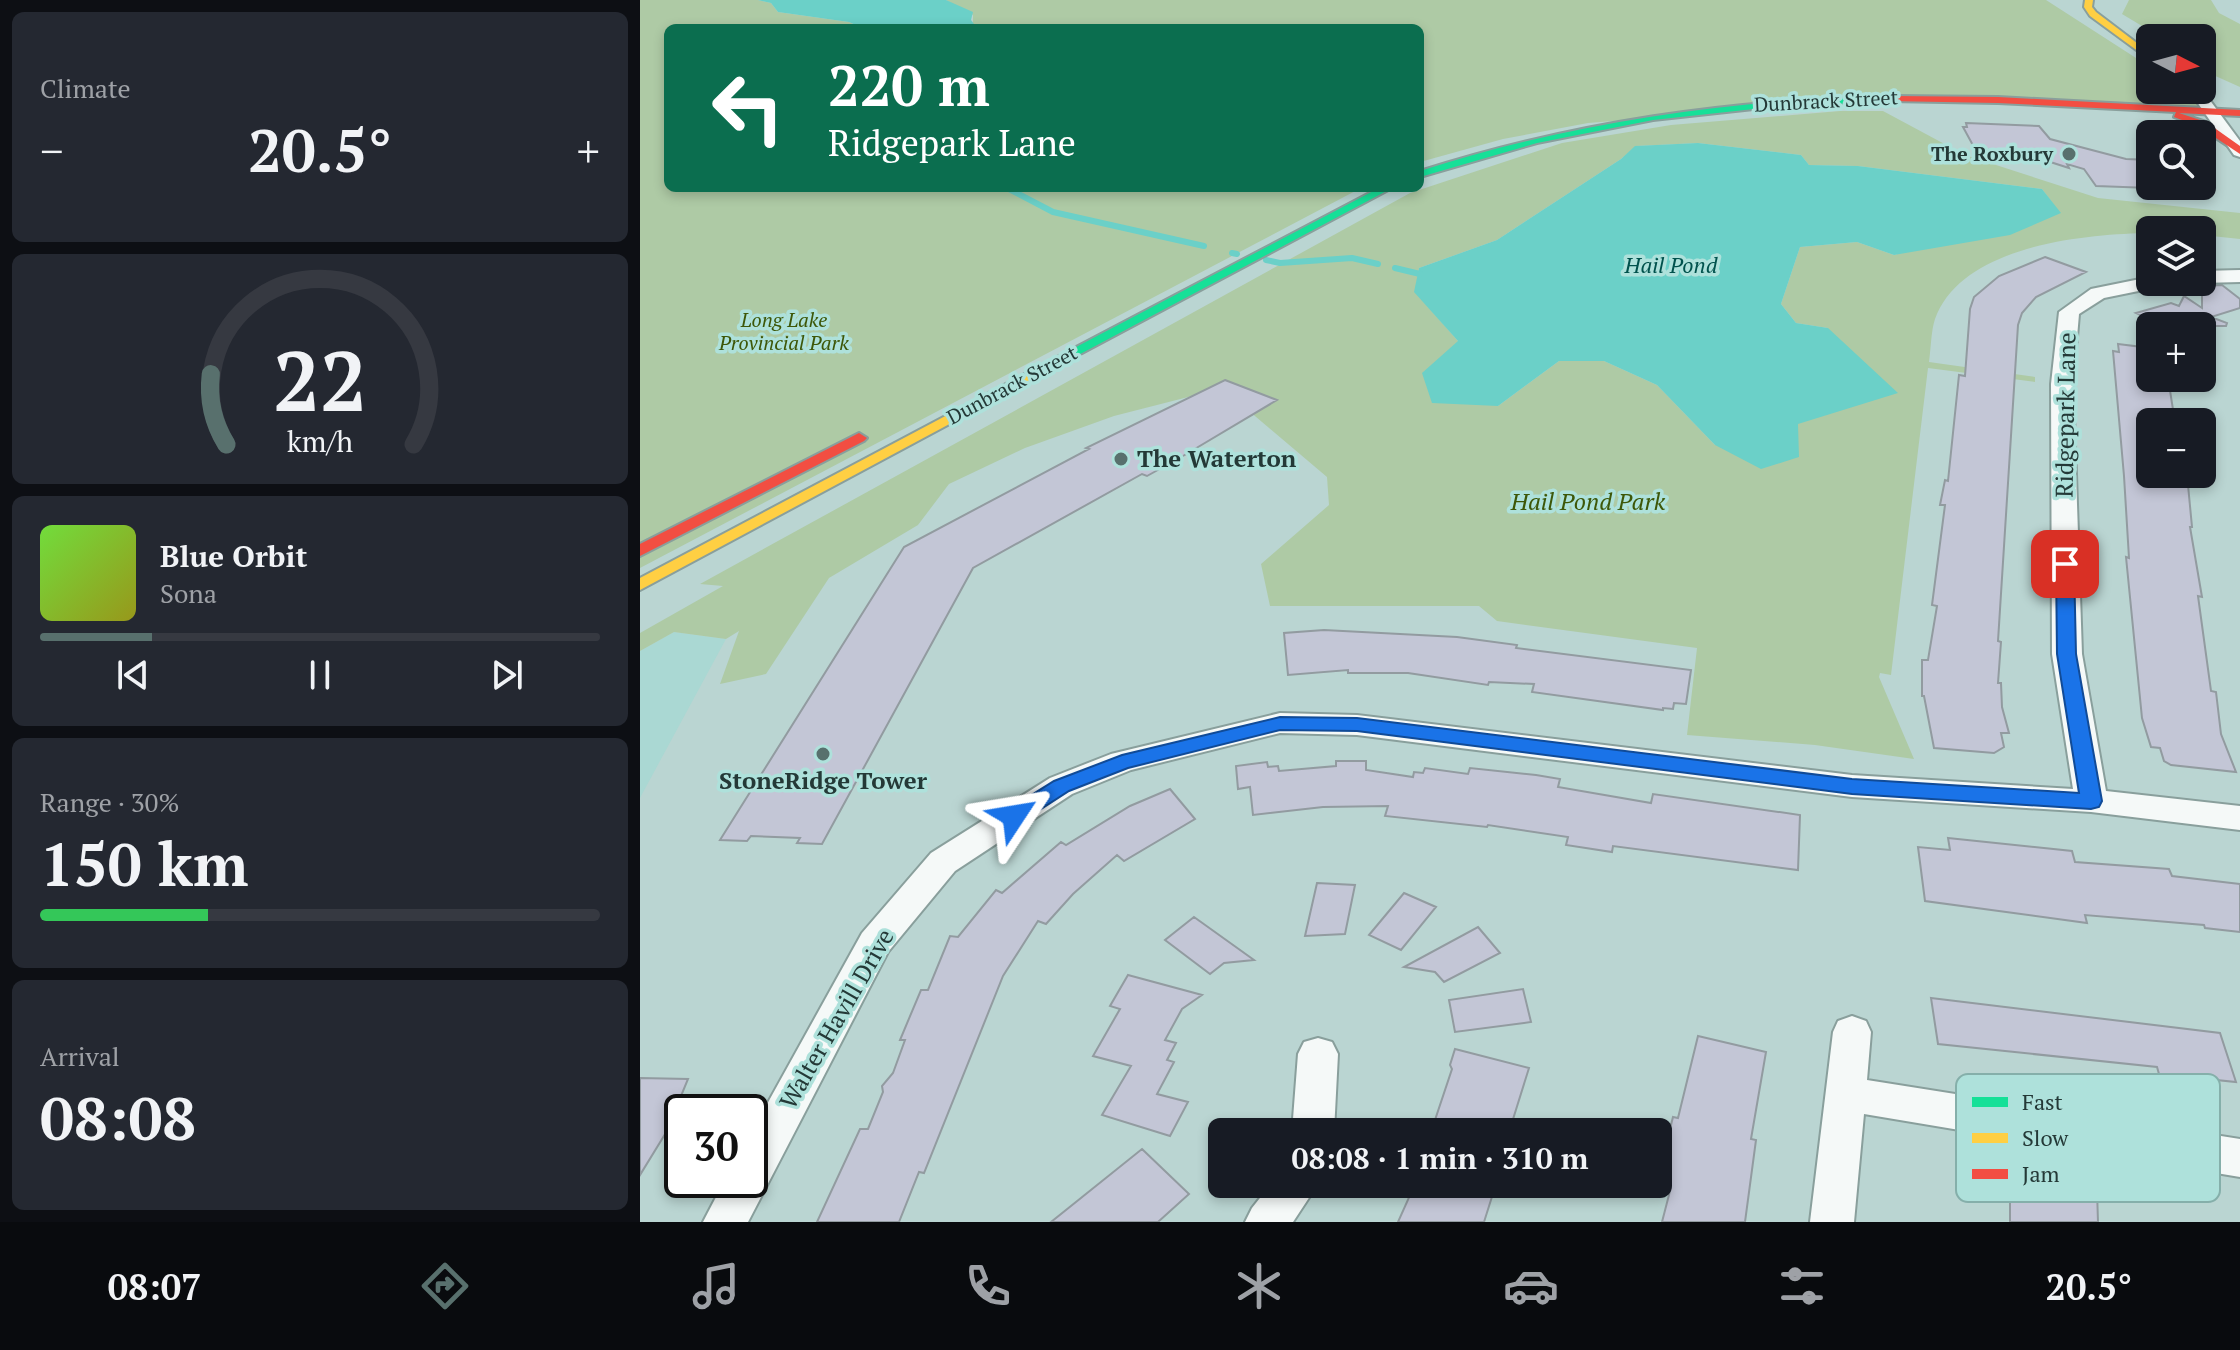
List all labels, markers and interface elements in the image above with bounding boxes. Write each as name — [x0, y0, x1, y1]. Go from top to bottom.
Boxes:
north arrow — [2136, 24, 2216, 104]
map controls — [2136, 24, 2216, 488]
text: 220 m — [828, 48, 990, 122]
icon: left — [696, 56, 800, 160]
text: Climate — [40, 71, 131, 105]
street label: Dunbrack Street — [1753, 83, 1899, 118]
text: 20.5° — [248, 110, 392, 189]
text: Ridgepark Lane — [828, 119, 1076, 166]
button: search — [2136, 120, 2216, 200]
text: − — [40, 121, 63, 180]
text: + — [577, 121, 600, 180]
place label: The Roxbury — [1931, 140, 2053, 167]
marker: The Roxbury — [2060, 145, 2078, 163]
button: layers — [2136, 216, 2216, 296]
water label: Hail Pond — [1624, 250, 1719, 279]
park label: Long Lake Provincial Park — [718, 306, 849, 356]
button: + — [2136, 312, 2216, 392]
text: 22 — [273, 325, 367, 435]
street label: Ridgepark Lane — [2048, 332, 2082, 498]
street label: Dunbrack Street — [942, 339, 1082, 430]
button: − — [2136, 408, 2216, 488]
text: km/h — [287, 422, 353, 460]
place label: The Waterton — [1137, 442, 1297, 474]
marker: The Waterton — [1112, 450, 1130, 468]
park label: Hail Pond Park — [1510, 485, 1666, 517]
pin — [2031, 530, 2099, 598]
text: Blue Orbit — [160, 536, 307, 576]
icon: arrive — [2043, 542, 2087, 586]
text: Sona — [160, 576, 217, 610]
icon: previous — [111, 653, 155, 697]
icon: pause — [298, 653, 342, 697]
icon: next — [485, 653, 529, 697]
marker: StoneRidge Tower — [814, 745, 832, 763]
place label: StoneRidge Tower — [719, 764, 928, 796]
position arrow — [972, 774, 1056, 858]
text: Range · 30% — [40, 785, 179, 819]
text: 150 km — [40, 824, 248, 903]
street label: Walter Havill Drive — [772, 923, 901, 1114]
text: Arrival — [40, 1039, 120, 1073]
legend — [1956, 1074, 2220, 1202]
text: 08:08 — [40, 1078, 196, 1157]
text: Fast — [2022, 1087, 2063, 1116]
speed limit sign: 30 — [664, 1094, 768, 1198]
text: Slow — [2022, 1123, 2069, 1152]
text: 08:08 · 1 min · 310 m — [1292, 1138, 1588, 1178]
text: Jam — [2022, 1159, 2060, 1188]
icon: directions — [417, 1258, 473, 1314]
icon: music — [688, 1258, 744, 1314]
icon: phone — [960, 1258, 1016, 1314]
icon: climate — [1231, 1258, 1287, 1314]
icon: car — [1503, 1258, 1559, 1314]
icon: filters — [1774, 1258, 1830, 1314]
text: 08:07 — [108, 1263, 201, 1310]
text: 20.5° — [2046, 1263, 2132, 1310]

